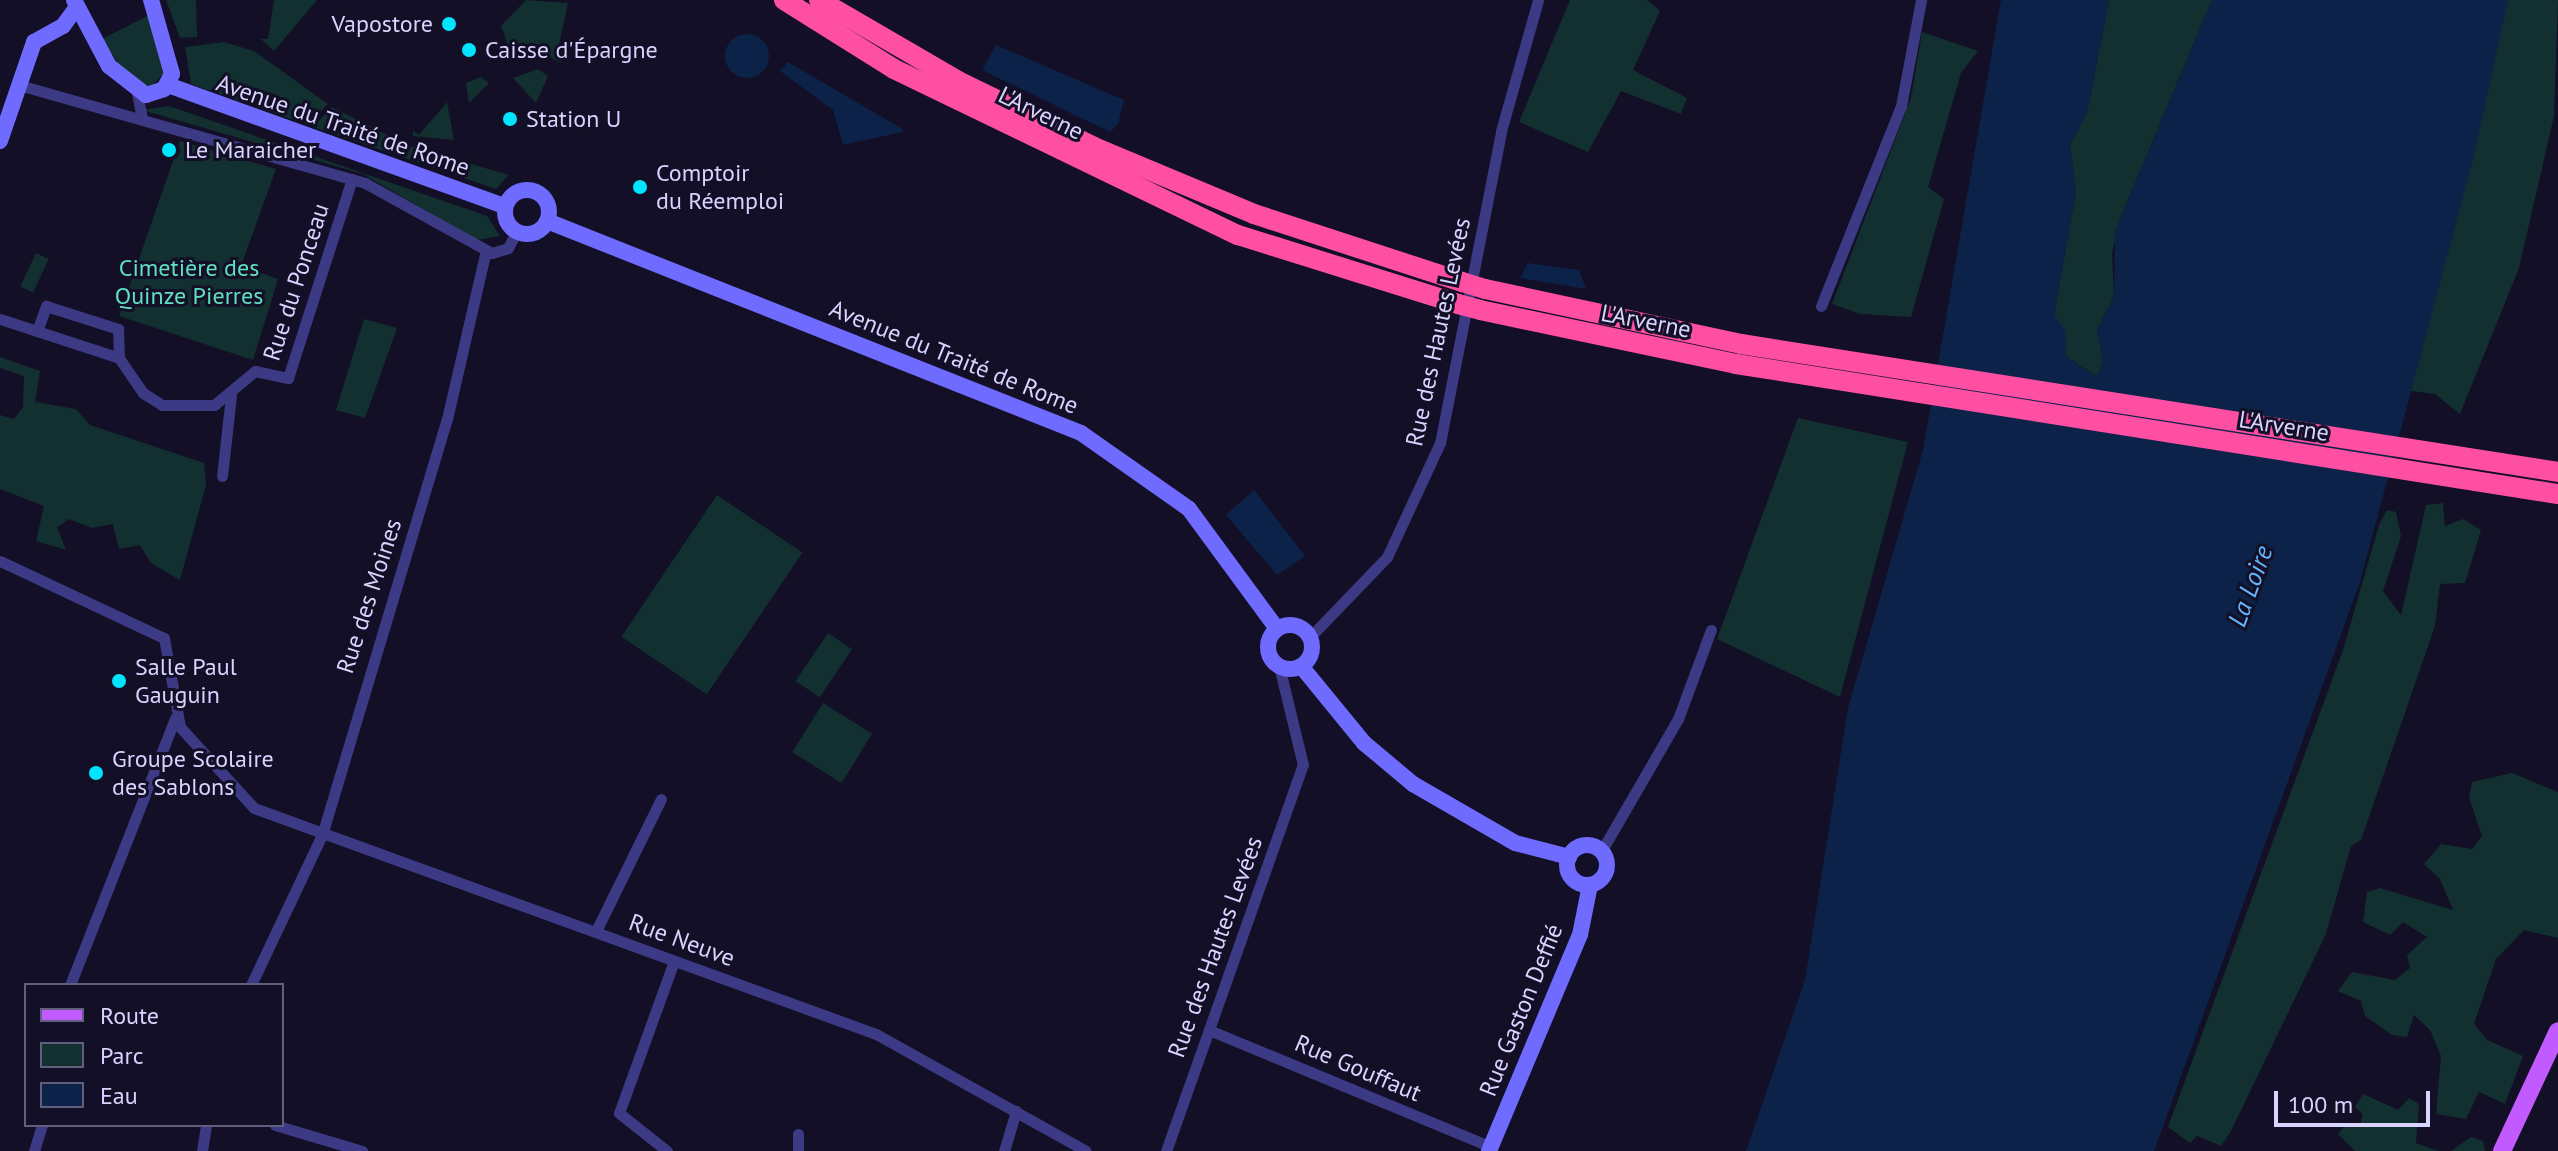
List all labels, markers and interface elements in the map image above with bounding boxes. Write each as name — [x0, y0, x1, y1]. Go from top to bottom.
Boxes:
place label: Vapostore — [332, 10, 433, 38]
marker: Vapostore — [440, 15, 458, 33]
place label: Caisse d'Épargne — [485, 36, 658, 64]
marker: Caisse d'Épargne — [460, 41, 478, 59]
street label: Avenue du Traité de Rome — [212, 68, 474, 182]
street label: L'Arverne — [994, 80, 1088, 146]
place label: Station U — [526, 105, 621, 133]
marker: Station U — [501, 110, 519, 128]
place label: Le Maraicher — [185, 136, 316, 164]
marker: Le Maraicher — [160, 141, 178, 159]
place label: Comptoir du Réemploi — [656, 159, 784, 215]
marker: Comptoir du Réemploi — [631, 178, 649, 196]
street label: Rue du Ponceau — [257, 200, 335, 364]
street label: Rue des Hautes Levées — [1400, 215, 1476, 449]
park label: Cimetière des Quinze Pierres — [115, 254, 263, 310]
street label: Avenue du Traité de Rome — [825, 294, 1083, 420]
street label: L'Arverne — [1599, 298, 1693, 344]
street label: L'Arverne — [2237, 405, 2331, 447]
street label: Rue des Moines — [330, 515, 408, 677]
water label: La Loire — [2221, 541, 2279, 631]
place label: Salle Paul Gauguin — [135, 653, 237, 709]
marker: Salle Paul Gauguin — [110, 672, 128, 690]
place label: Groupe Scolaire des Sablons — [112, 745, 274, 801]
marker: Groupe Scolaire des Sablons — [87, 764, 105, 782]
street label: Rue des Hautes Levées — [1162, 833, 1268, 1061]
street label: Rue Neuve — [625, 908, 739, 972]
street label: Rue Gaston Deffié — [1473, 920, 1569, 1100]
legend — [24, 983, 284, 1127]
text: Route — [100, 1000, 159, 1031]
street label: Rue Gouffaut — [1291, 1028, 1425, 1108]
text: Parc — [100, 1040, 143, 1071]
scale bar — [2278, 1075, 2434, 1125]
text: Eau — [100, 1080, 138, 1111]
text: 100 m — [2288, 1089, 2353, 1120]

